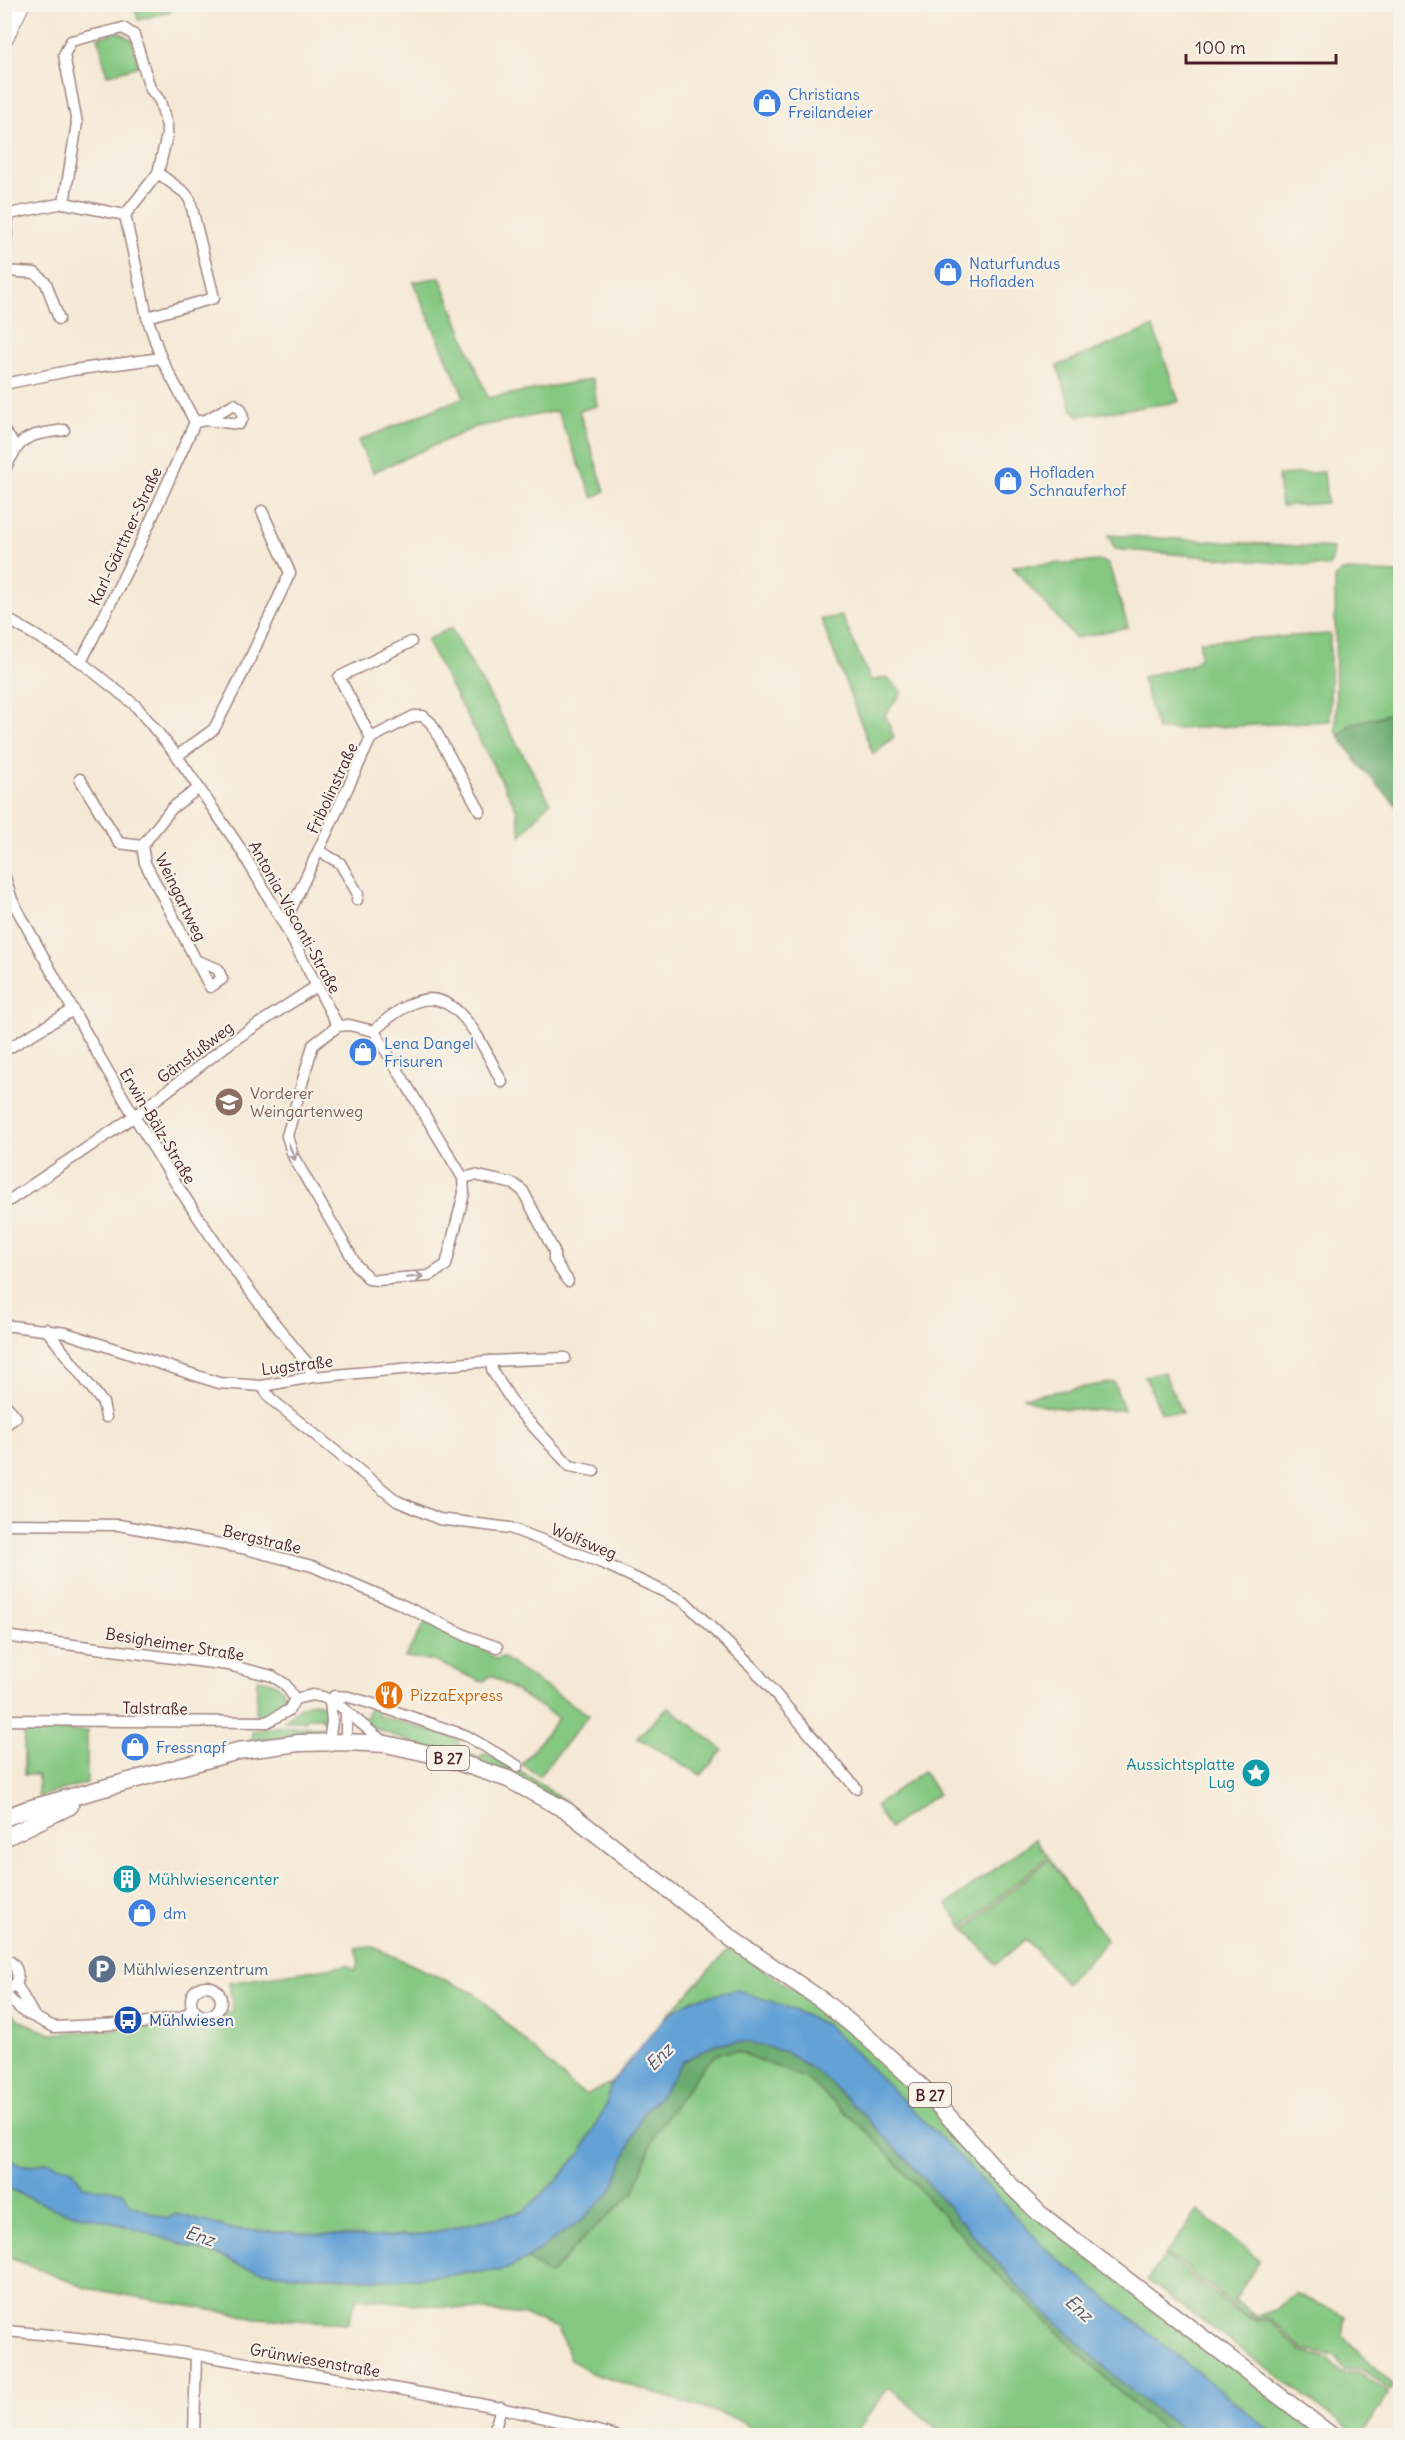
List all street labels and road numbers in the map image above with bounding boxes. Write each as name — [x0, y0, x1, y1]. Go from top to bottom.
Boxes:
street label: Karl-Gärttner-Straße — [84, 464, 166, 608]
street label: Fribolinstraße — [302, 739, 362, 837]
street label: Antonia-Visconti-Straße — [245, 837, 345, 997]
street label: Weingartweg — [151, 850, 211, 944]
street label: Gänsfußweg — [153, 1017, 237, 1087]
street label: Erwin-Bälz-Straße — [116, 1065, 200, 1187]
street label: Lugstraße — [260, 1351, 334, 1379]
street label: Wolfsweg — [548, 1519, 620, 1563]
street label: Bergstraße — [221, 1520, 303, 1558]
street label: Besigheimer Straße — [104, 1623, 246, 1665]
street label: Talstraße — [122, 1697, 188, 1719]
road number: B 27 — [427, 1746, 469, 1770]
road number: B 27 — [909, 2083, 951, 2107]
street label: Grünwiesenstraße — [248, 2339, 382, 2381]

